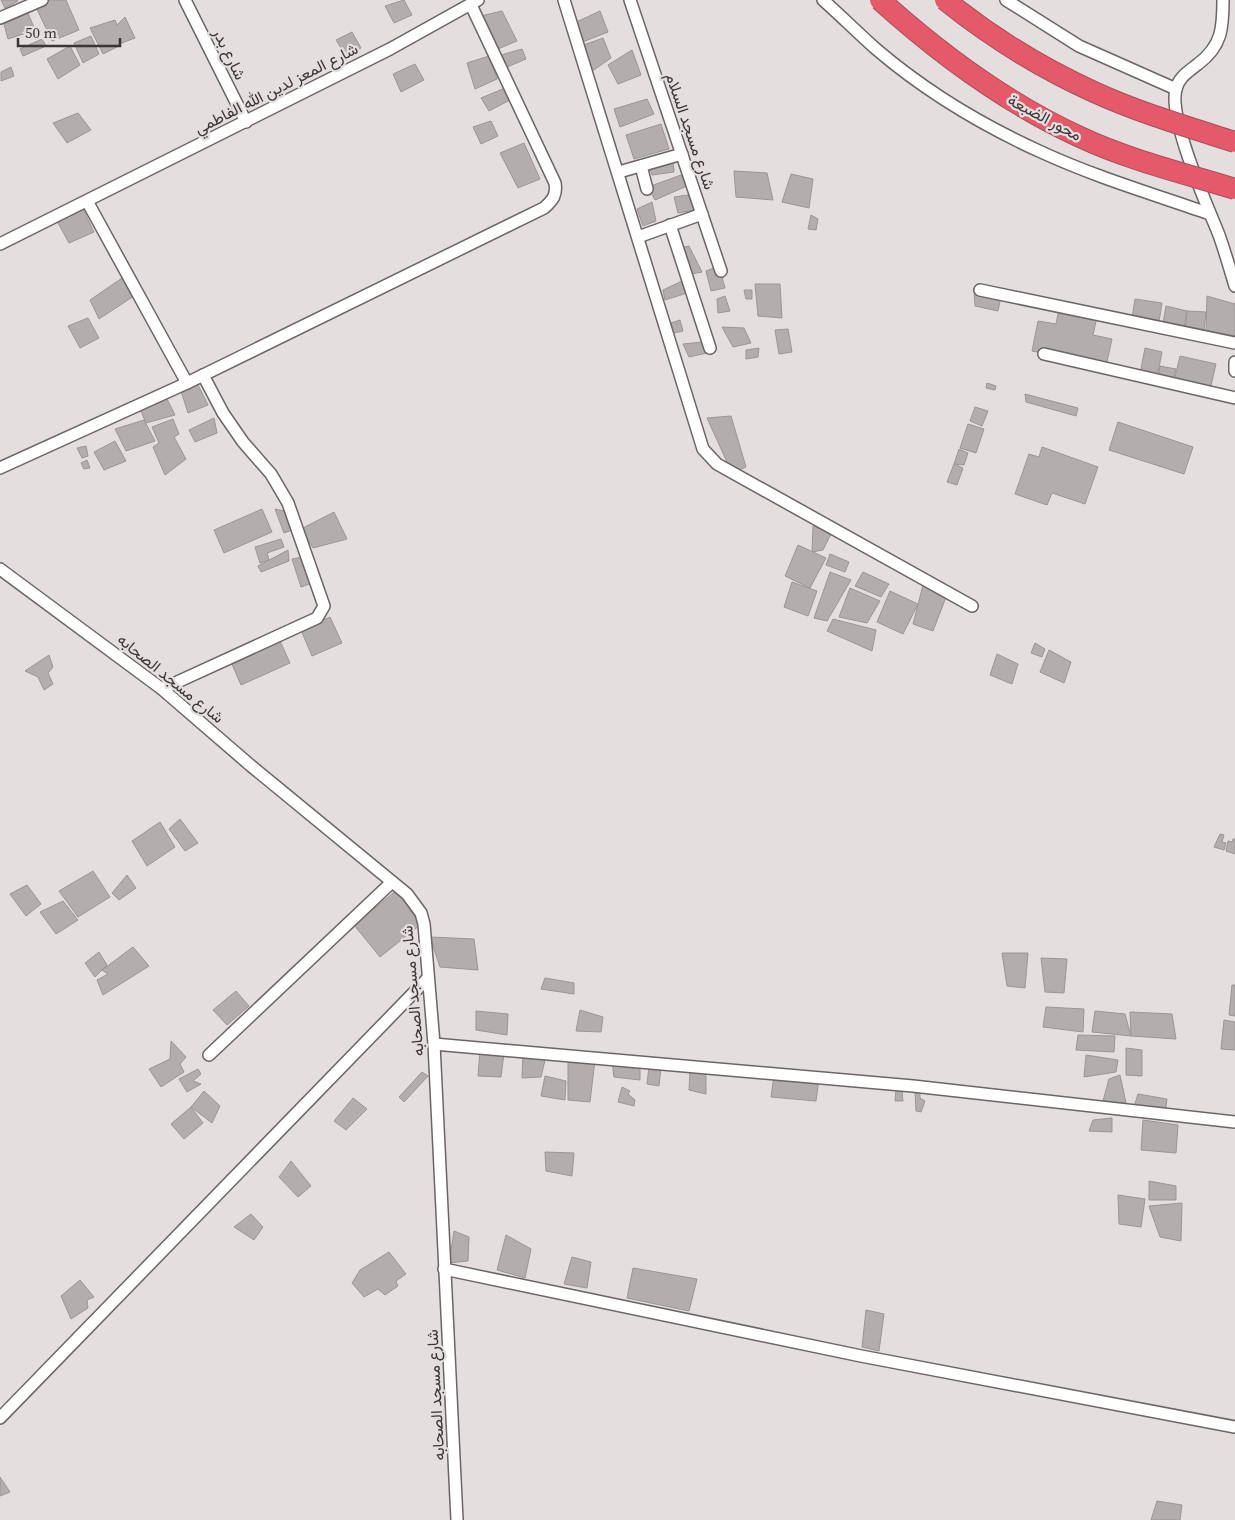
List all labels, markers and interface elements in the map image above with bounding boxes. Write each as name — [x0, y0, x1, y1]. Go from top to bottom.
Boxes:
scale bar — [18, 15, 120, 47]
text: 50 m — [25, 22, 57, 43]
street label: شارع بدر — [207, 24, 252, 84]
street label: شارع المعز لدين الله الفاطمي — [190, 37, 363, 142]
street label: شارع مسجد السلام — [660, 70, 721, 193]
street label: محور الضبعة — [1004, 88, 1086, 146]
street label: شارع مسجد الصحابه — [112, 628, 229, 729]
street label: شارع مسجد الصحابه — [395, 925, 430, 1057]
street label: شارع مسجد الصحابه — [421, 1329, 450, 1461]

